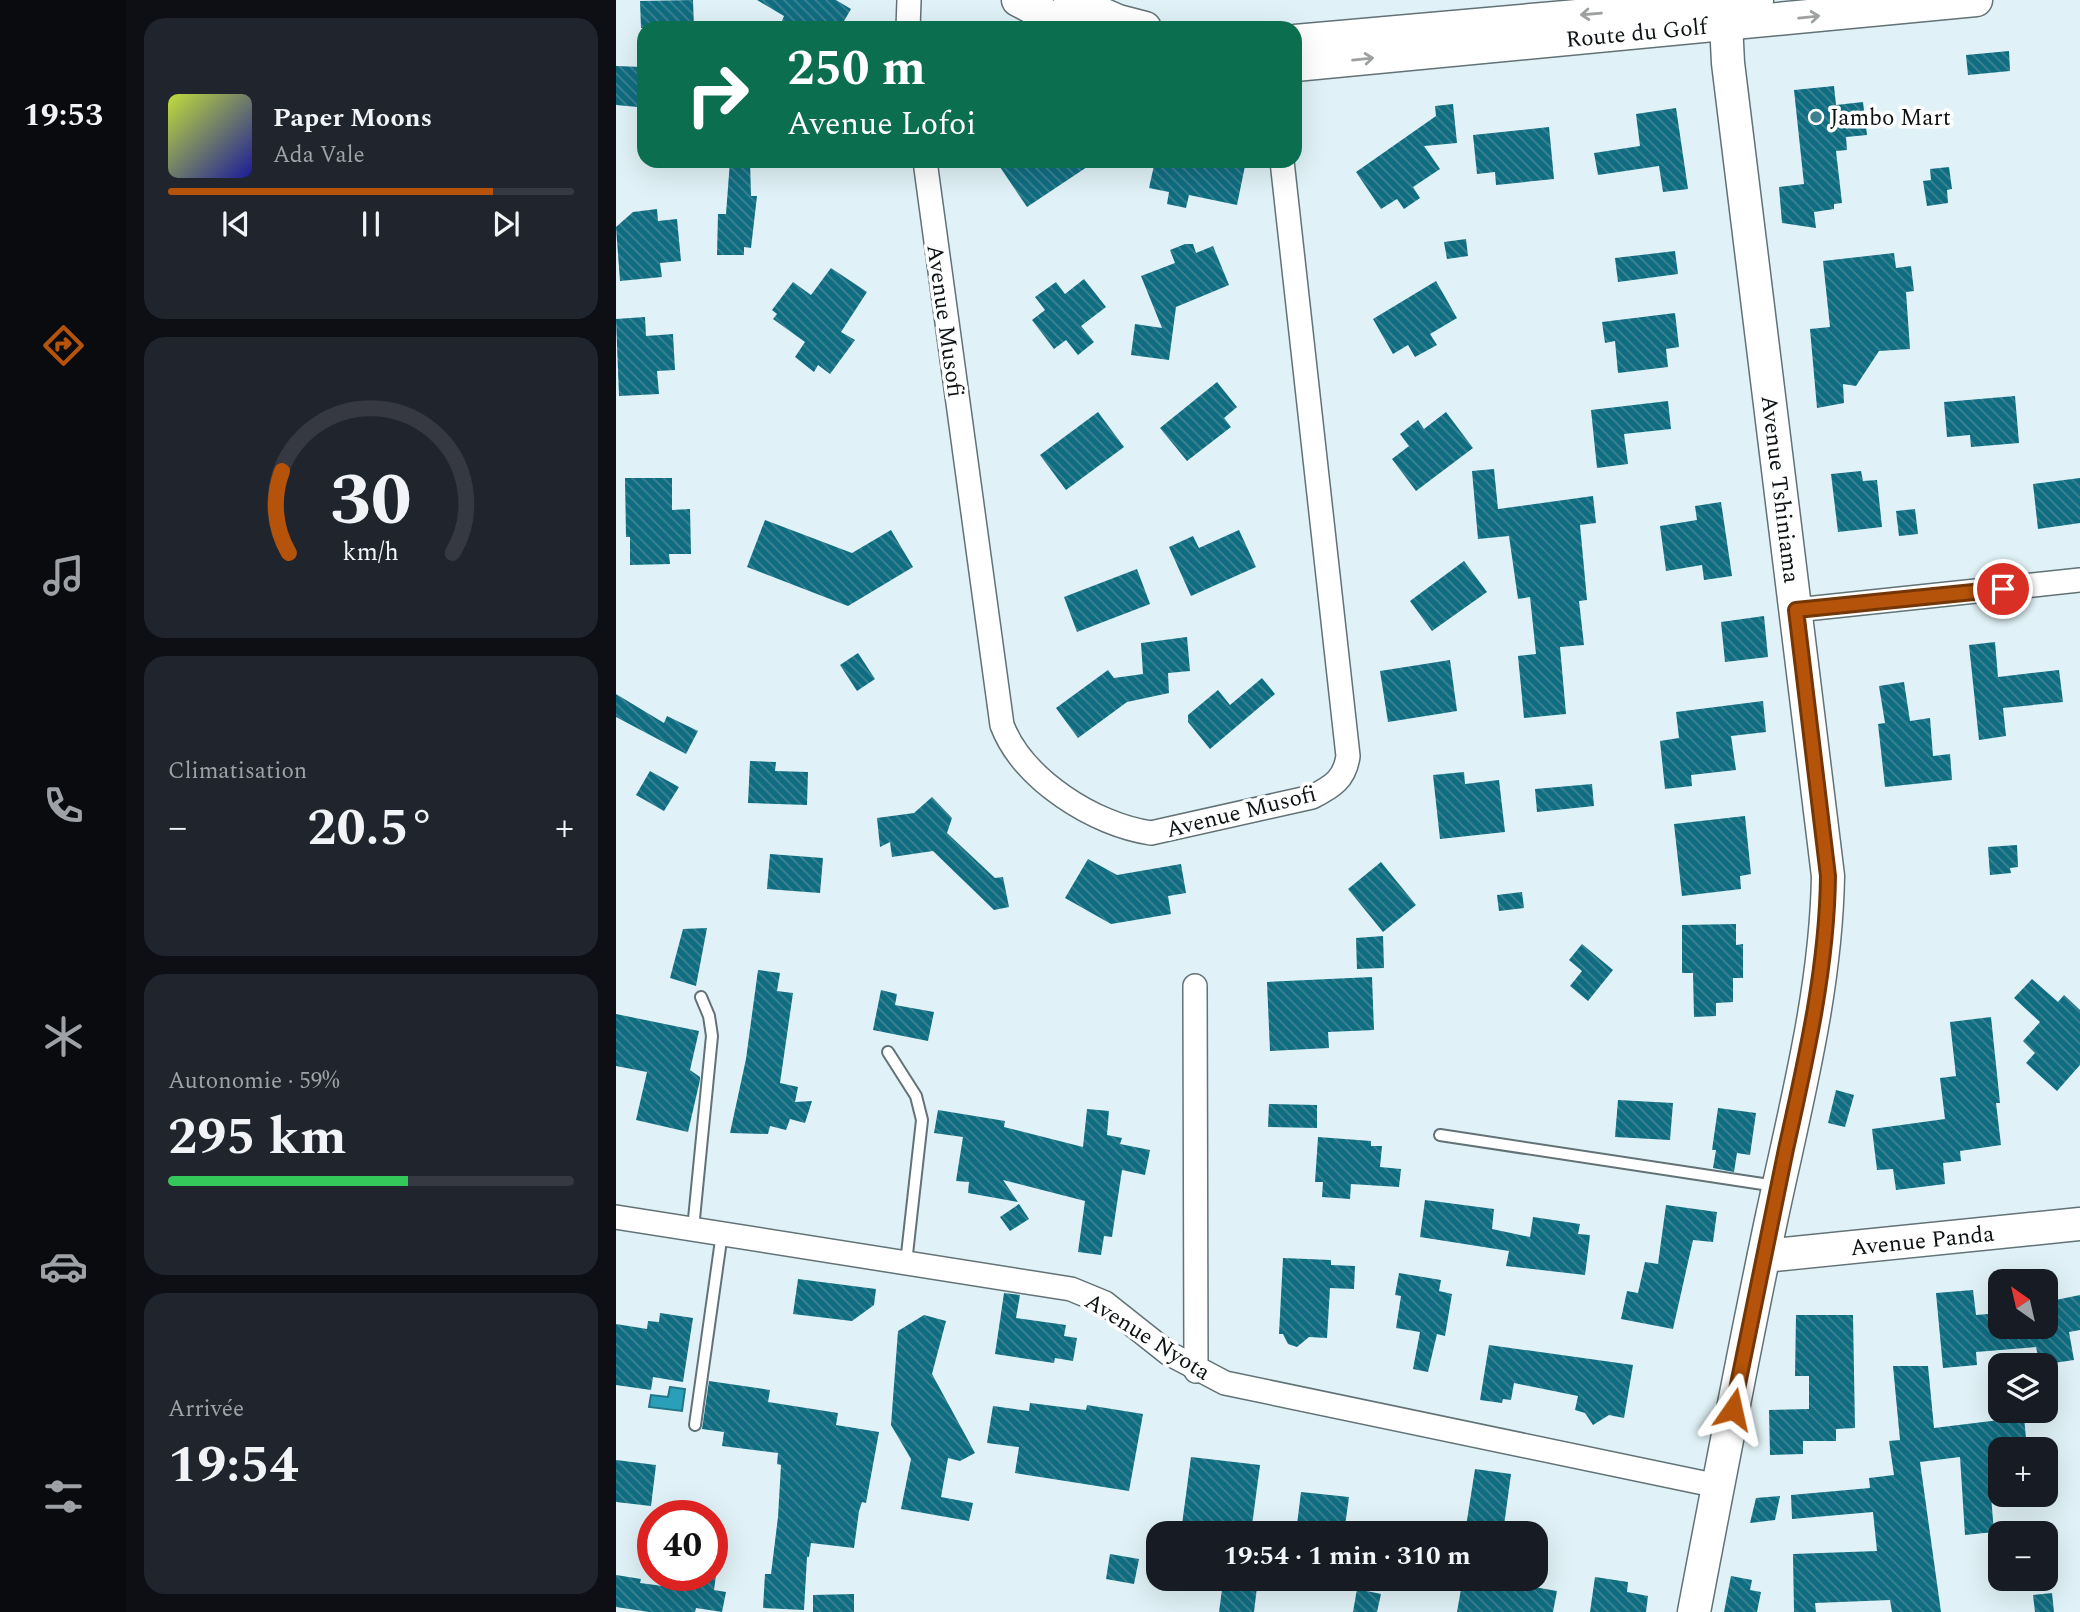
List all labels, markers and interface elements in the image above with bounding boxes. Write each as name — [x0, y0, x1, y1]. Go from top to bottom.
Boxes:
one-way arrow — [1581, 8, 1603, 21]
street label: Route du Golf — [1564, 10, 1711, 58]
one-way arrow — [1797, 10, 1820, 23]
text: 250 m — [787, 32, 926, 107]
icon: right — [672, 49, 763, 140]
one-way arrow — [1351, 52, 1374, 65]
text: 19:53 — [23, 91, 103, 140]
text: Paper Moons — [273, 98, 432, 138]
text: Avenue Lofoi — [787, 100, 976, 149]
place label: Jambo Mart — [1830, 101, 1951, 136]
marker: Jambo Mart — [1808, 109, 1824, 125]
text: Ada Vale — [273, 138, 365, 173]
icon: previous — [217, 205, 255, 243]
icon: pause — [352, 205, 390, 243]
icon: next — [487, 205, 525, 243]
street label: Avenue Musofi — [916, 242, 973, 400]
icon: directions — [39, 321, 88, 370]
street label: Avenue Tshiniama — [1751, 393, 1808, 585]
text: 30 — [330, 447, 412, 558]
text: km/h — [343, 534, 399, 572]
icon: music — [39, 551, 88, 600]
pin — [1973, 559, 2033, 619]
icon: arrive — [1984, 570, 2022, 608]
text: Climatisation — [168, 754, 307, 789]
street label: Avenue Musofi — [1162, 777, 1320, 848]
icon: phone — [39, 781, 88, 830]
text: 20.5° — [307, 789, 435, 868]
text: − — [168, 799, 187, 857]
text: + — [555, 799, 574, 857]
icon: climate — [39, 1012, 88, 1061]
text: Autonomie · 59% — [168, 1064, 340, 1099]
text: 295 km — [168, 1098, 347, 1177]
street label: Avenue Panda — [1849, 1217, 1996, 1266]
icon: car — [39, 1242, 88, 1291]
north arrow — [1988, 1269, 2058, 1339]
map controls — [1988, 1269, 2058, 1591]
street label: Avenue Nyota — [1077, 1285, 1217, 1390]
button: layers — [1988, 1353, 2058, 1423]
position arrow — [1696, 1372, 1770, 1446]
text: Arrivée — [168, 1392, 244, 1427]
text: 19:54 — [168, 1426, 299, 1505]
button: + — [1988, 1437, 2058, 1507]
icon: filters — [39, 1472, 88, 1521]
speed limit sign: 40 — [637, 1500, 728, 1591]
button: − — [1988, 1521, 2058, 1591]
text: 19:54 · 1 min · 310 m — [1223, 1536, 1471, 1576]

